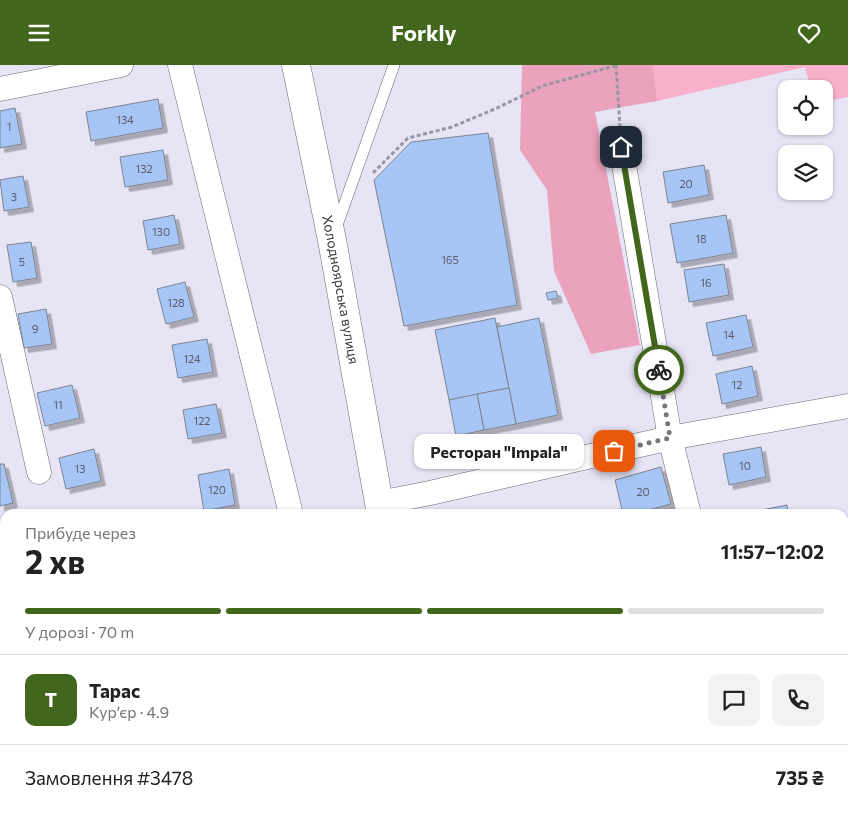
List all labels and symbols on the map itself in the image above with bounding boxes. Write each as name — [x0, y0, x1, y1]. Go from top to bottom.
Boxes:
house number: 134 — [116, 113, 134, 126]
house number: 1 — [7, 120, 11, 133]
pin — [600, 126, 642, 168]
house number: 132 — [135, 162, 153, 175]
house number: 20 — [679, 177, 693, 190]
house number: 3 — [11, 190, 17, 203]
street label: Холодноярська вулиця — [319, 213, 363, 365]
house number: 130 — [152, 225, 170, 238]
house number: 18 — [695, 232, 707, 245]
house number: 165 — [441, 253, 459, 266]
house number: 5 — [19, 255, 25, 268]
house number: 16 — [700, 276, 712, 289]
house number: 128 — [167, 296, 185, 309]
house number: 9 — [32, 322, 39, 335]
house number: 14 — [723, 328, 735, 341]
courier — [634, 345, 684, 395]
house number: 124 — [183, 352, 201, 365]
house number: 12 — [732, 378, 742, 391]
house number: 11 — [53, 398, 63, 411]
house number: 122 — [194, 414, 210, 427]
pin — [593, 430, 635, 472]
callout: Ресторан "Impala" — [414, 433, 584, 469]
house number: 10 — [739, 459, 751, 472]
house number: 13 — [75, 462, 85, 475]
house number: 120 — [208, 483, 226, 496]
house number: 20 — [636, 485, 650, 498]

